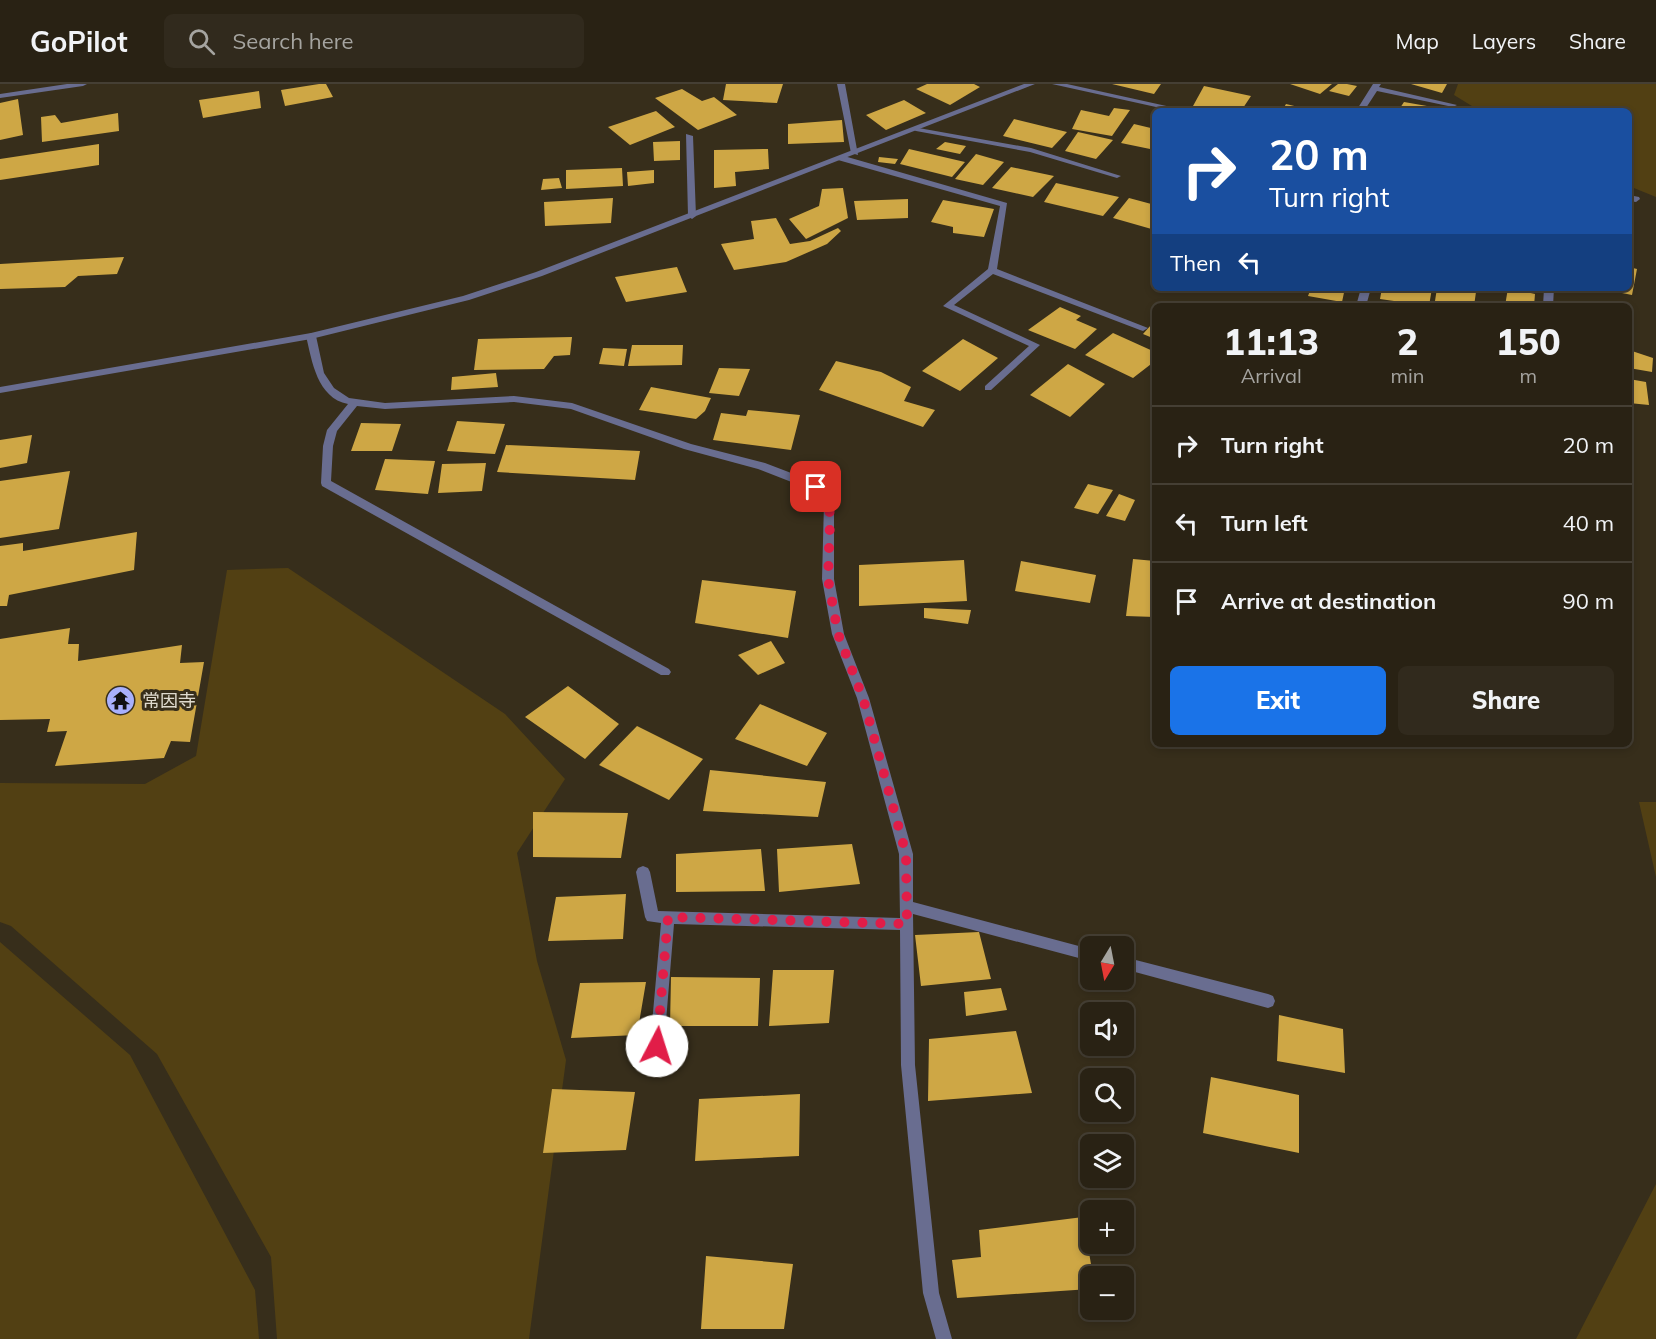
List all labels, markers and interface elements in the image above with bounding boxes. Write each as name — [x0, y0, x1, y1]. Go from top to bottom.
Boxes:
search box — [164, 14, 584, 68]
text: GoPilot — [30, 24, 128, 59]
icon: search — [185, 25, 218, 58]
text: Search here — [233, 27, 354, 55]
text: Map — [1396, 28, 1439, 54]
text: Layers — [1472, 28, 1536, 54]
text: Share — [1569, 28, 1626, 54]
text: 20 m — [1269, 128, 1369, 181]
icon: right — [1170, 132, 1248, 210]
text: Turn right — [1269, 180, 1389, 214]
icon: left — [1233, 246, 1266, 279]
text: Then — [1170, 249, 1221, 277]
text: 11:13 — [1223, 319, 1319, 364]
text: 2 — [1397, 319, 1418, 364]
text: 150 — [1496, 319, 1561, 364]
text: Arrival — [1241, 363, 1302, 388]
text: min — [1390, 363, 1425, 388]
text: m — [1519, 363, 1537, 388]
icon: right — [1170, 429, 1203, 462]
text: Turn right — [1221, 431, 1324, 459]
text: 20 m — [1563, 431, 1614, 459]
pin — [790, 461, 841, 512]
icon: arrive — [799, 470, 832, 503]
icon: left — [1170, 507, 1203, 540]
text: Turn left — [1221, 509, 1308, 537]
text: 40 m — [1563, 509, 1614, 537]
icon: arrive — [1170, 585, 1203, 618]
text: Arrive at destination — [1221, 587, 1436, 615]
text: 90 m — [1563, 587, 1614, 615]
button: Exit — [1170, 666, 1386, 735]
button: Share — [1398, 666, 1614, 735]
temple icon: 常因寺 — [105, 684, 137, 716]
place label: 常因寺 — [142, 689, 196, 712]
north arrow — [1080, 936, 1134, 990]
map controls — [1080, 936, 1134, 1320]
button: sound — [1080, 1002, 1134, 1056]
position arrow — [625, 1014, 689, 1078]
button: search — [1080, 1068, 1134, 1122]
button: layers — [1080, 1134, 1134, 1188]
button: + — [1080, 1200, 1134, 1254]
button: − — [1080, 1266, 1134, 1320]

